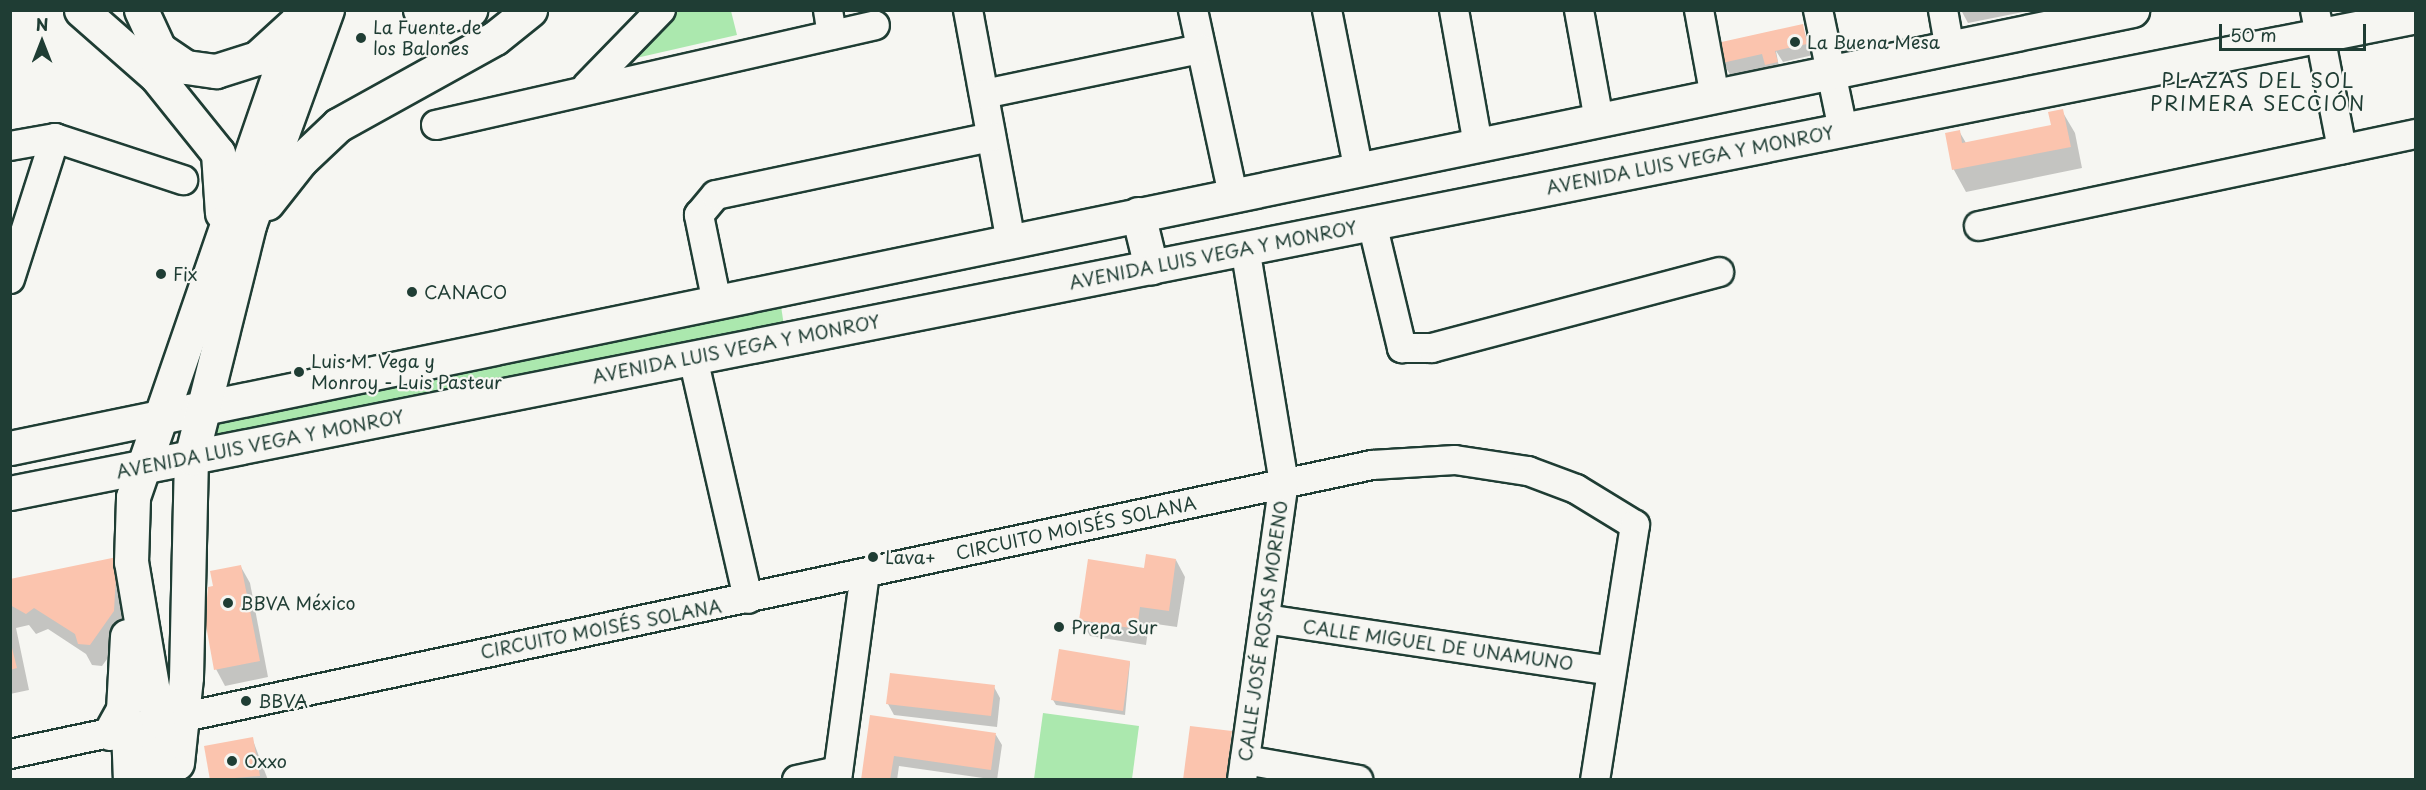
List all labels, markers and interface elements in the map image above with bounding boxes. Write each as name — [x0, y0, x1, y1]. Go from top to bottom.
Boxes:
north arrow — [12, 12, 72, 72]
text: N — [36, 12, 48, 36]
scale bar — [2222, 12, 2369, 50]
place label: La Fuente de los Balones — [373, 17, 484, 60]
text: 50 m — [2230, 21, 2277, 48]
marker: La Fuente de los Balones — [354, 31, 368, 45]
place label: La Buena Mesa — [1807, 31, 1941, 53]
marker: La Buena Mesa — [1788, 35, 1802, 49]
district label: PLAZAS DEL SOL PRIMERA SECCIÓN — [2151, 68, 2365, 115]
street label: AVENIDA LUIS VEGA Y MONROY — [1543, 121, 1837, 199]
street label: AVENIDA LUIS VEGA Y MONROY — [1066, 216, 1360, 294]
place label: Fix — [173, 263, 197, 285]
marker: Fix — [154, 267, 168, 281]
place label: CANACO — [424, 281, 507, 303]
marker: CANACO — [405, 285, 419, 299]
street label: AVENIDA LUIS VEGA Y MONROY — [589, 310, 883, 388]
place label: Luis M. Vega y Monroy - Luis Pasteur — [311, 351, 503, 394]
marker: Luis M. Vega y Monroy - Luis Pasteur — [292, 365, 306, 379]
street label: AVENIDA LUIS VEGA Y MONROY — [113, 405, 407, 483]
street label: CIRCUITO MOISÉS SOLANA — [953, 492, 1199, 564]
street label: CALLE JOSÉ ROSAS MORENO — [1234, 497, 1292, 765]
place label: Lava+ — [885, 546, 936, 568]
marker: Lava+ — [866, 550, 880, 564]
place label: BBVA México — [240, 592, 356, 614]
street label: CIRCUITO MOISÉS SOLANA — [478, 595, 724, 663]
marker: BBVA México — [221, 596, 235, 610]
street label: CALLE MIGUEL DE UNAMUNO — [1300, 615, 1576, 675]
place label: Prepa Sur — [1071, 616, 1157, 638]
marker: Prepa Sur — [1052, 620, 1066, 634]
place label: BBVA — [258, 690, 308, 712]
marker: BBVA — [239, 694, 253, 708]
place label: Oxxo — [244, 750, 287, 772]
marker: Oxxo — [225, 754, 239, 768]

